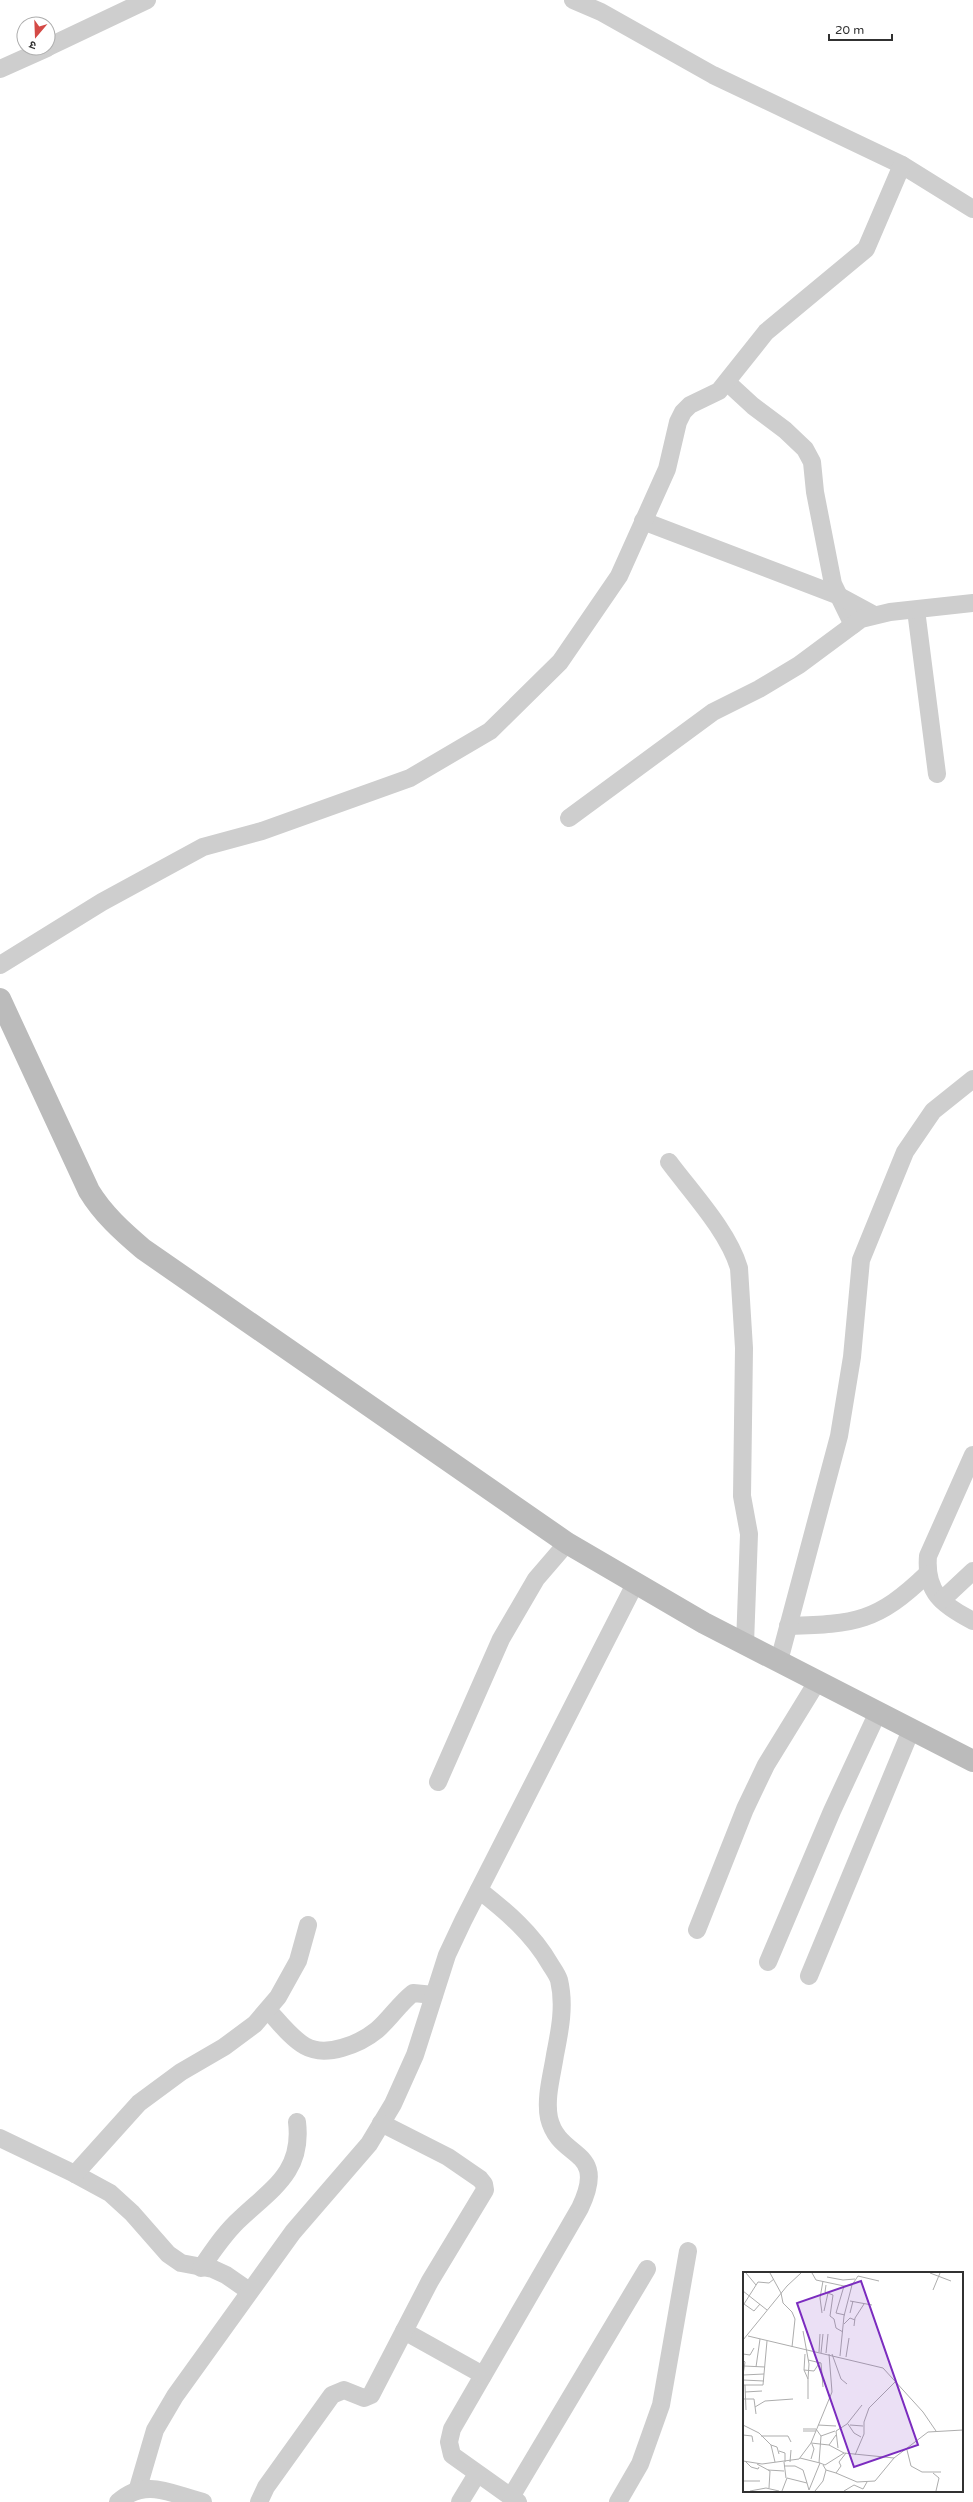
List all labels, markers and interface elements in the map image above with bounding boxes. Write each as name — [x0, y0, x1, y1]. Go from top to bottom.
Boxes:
north arrow — [16, 16, 56, 56]
scale bar — [829, 16, 892, 42]
text: 20 m — [835, 23, 864, 37]
text: उ — [27, 38, 38, 52]
inset map — [743, 2272, 963, 2492]

